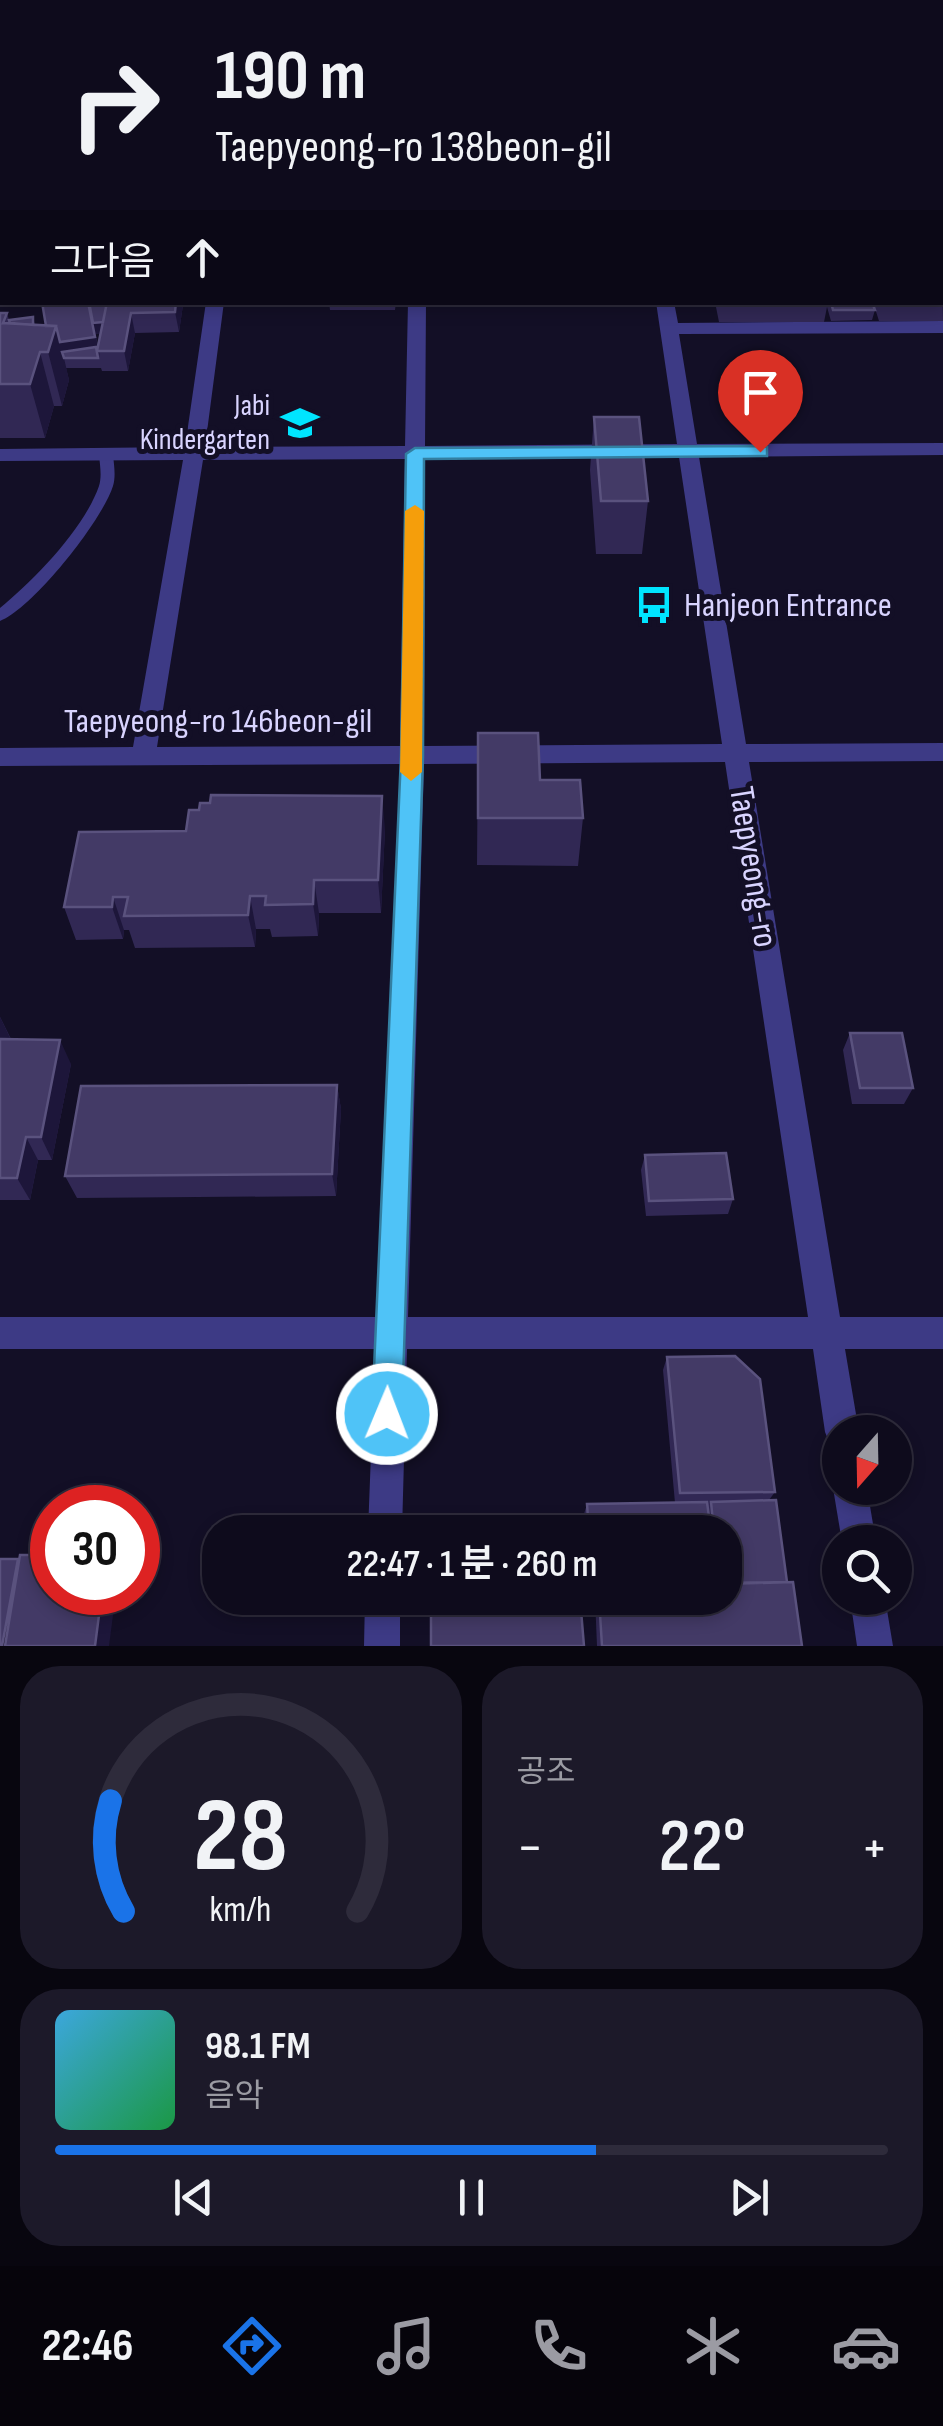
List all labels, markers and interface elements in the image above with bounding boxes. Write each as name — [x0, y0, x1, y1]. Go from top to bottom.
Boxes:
text: 190 m — [215, 35, 366, 119]
icon: right — [50, 40, 180, 170]
text: Taepyeong-ro 138beon-gil — [215, 120, 612, 175]
icon: ahead — [175, 230, 230, 285]
text: 그다음 — [50, 240, 155, 285]
pin — [718, 350, 803, 453]
icon: arrive — [733, 365, 788, 420]
place label: Jabi Kindergarten — [140, 388, 270, 458]
school or university icon: Jabi Kindergarten — [279, 402, 321, 444]
bus stop icon: Hanjeon Entrance — [633, 584, 675, 626]
place label: Hanjeon Entrance — [684, 584, 892, 627]
street label: Taepyeong-ro 146beon-gil — [64, 700, 372, 743]
street label: Taepyeong-ro — [719, 784, 787, 950]
position arrow — [335, 1362, 439, 1466]
north arrow — [822, 1415, 912, 1505]
map controls — [822, 1415, 912, 1615]
speed limit sign: 30 — [30, 1485, 160, 1615]
button: search — [822, 1525, 912, 1615]
text: 22:47 · 1 분 · 260 m — [347, 1542, 597, 1587]
text: 공조 — [517, 1753, 575, 1792]
text: 28 — [193, 1775, 288, 1900]
text: 22° — [659, 1802, 746, 1893]
text: − — [517, 1815, 543, 1882]
text: + — [861, 1815, 888, 1882]
text: km/h — [210, 1889, 272, 1932]
text: 98.1 FM — [205, 2024, 311, 2069]
text: 음악 — [205, 2077, 264, 2116]
icon: previous — [166, 2170, 221, 2225]
icon: pause — [444, 2170, 499, 2225]
icon: next — [722, 2170, 777, 2225]
icon: directions — [217, 2311, 287, 2381]
icon: music — [371, 2311, 441, 2381]
icon: phone — [524, 2311, 594, 2381]
icon: climate — [678, 2311, 748, 2381]
icon: car — [831, 2311, 901, 2381]
text: 22:46 — [42, 2319, 133, 2374]

